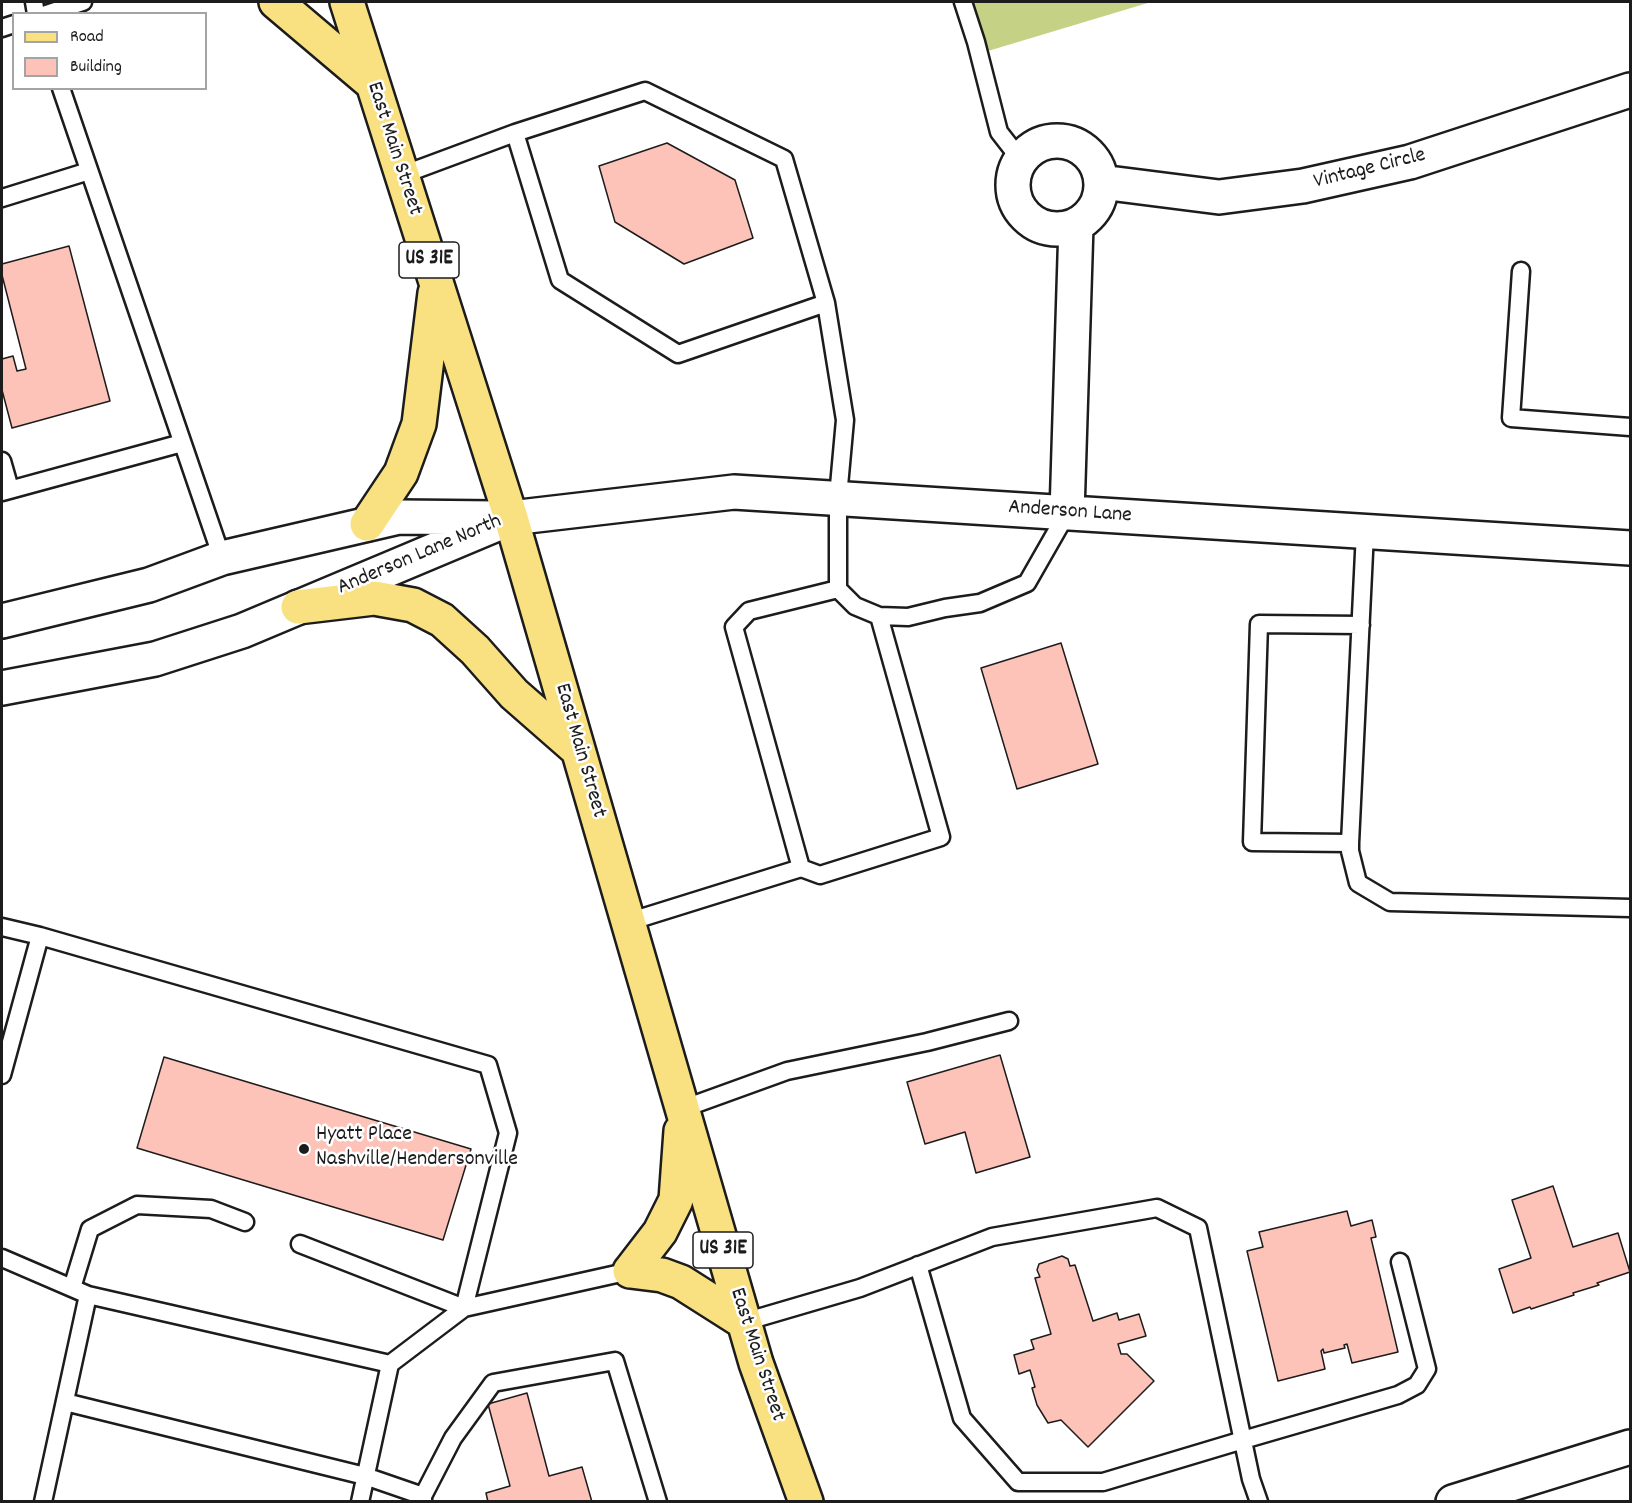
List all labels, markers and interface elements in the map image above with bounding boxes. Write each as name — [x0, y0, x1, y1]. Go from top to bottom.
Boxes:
legend — [12, 12, 207, 90]
text: Road — [70, 25, 104, 50]
text: Building — [70, 55, 122, 80]
street label: East Main Street — [359, 79, 427, 219]
street label: Vintage Circle — [1311, 143, 1429, 197]
road number: US 31E — [399, 242, 459, 278]
street label: Anderson Lane — [1007, 496, 1133, 530]
street label: Anderson Lane North — [334, 510, 506, 602]
street label: East Main Street — [547, 681, 611, 821]
place label: Hyatt Place Nashville/Hendersonville — [316, 1123, 518, 1174]
marker: Hyatt Place Nashville/Hendersonville — [297, 1142, 311, 1156]
road number: US 31E — [693, 1232, 753, 1268]
street label: East Main Street — [722, 1285, 790, 1425]

